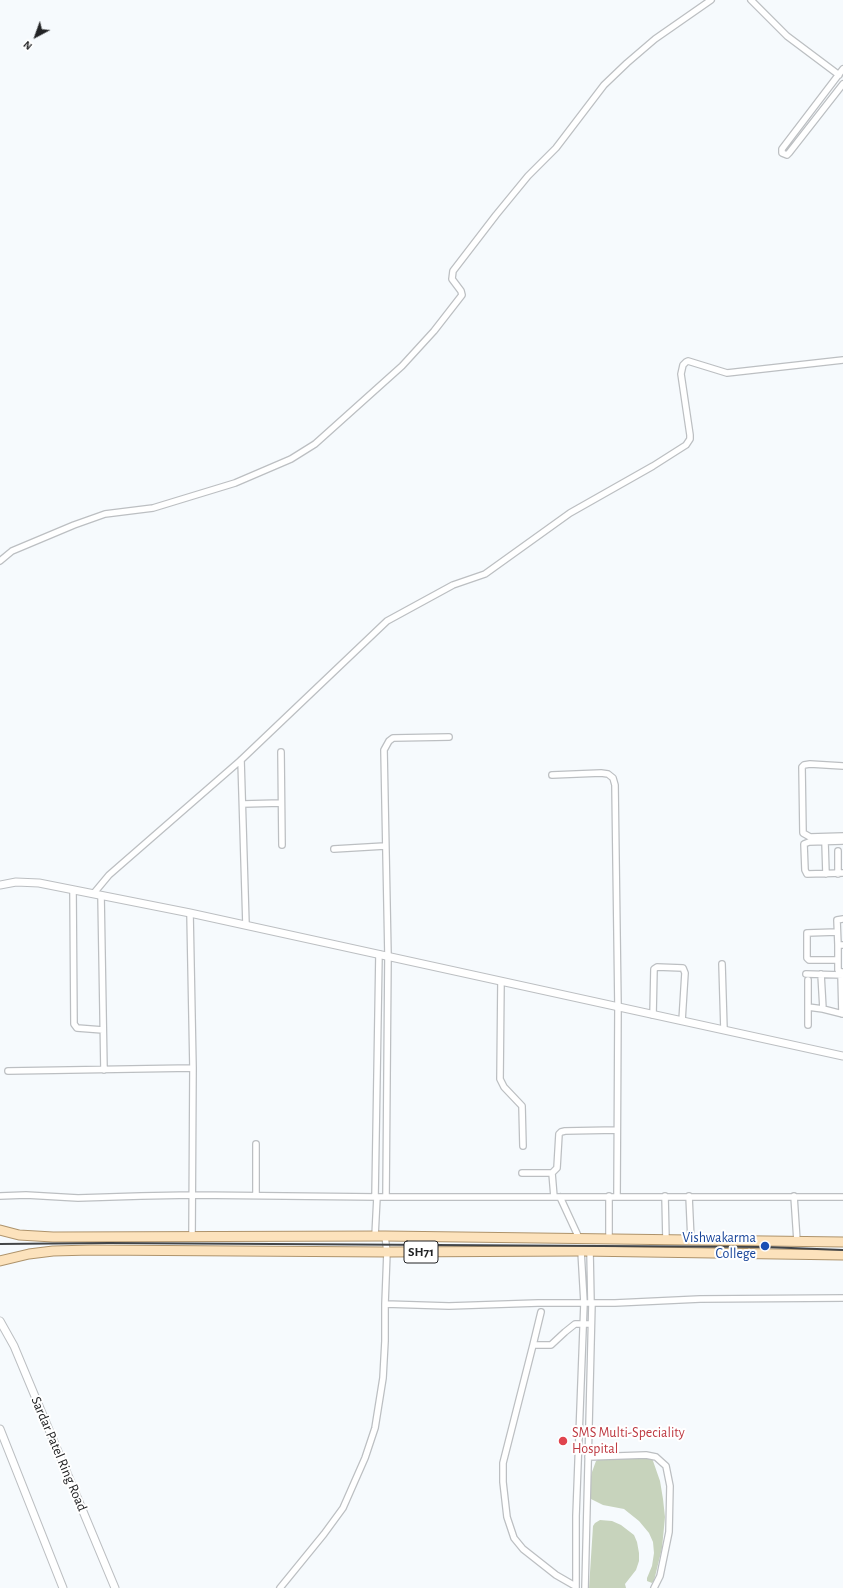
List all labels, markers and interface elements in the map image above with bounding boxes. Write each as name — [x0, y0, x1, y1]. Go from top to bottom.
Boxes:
north arrow — [16, 16, 56, 56]
text: N — [21, 39, 34, 52]
place label: Vishwakarma College — [682, 1230, 756, 1262]
marker: Vishwakarma College — [759, 1240, 771, 1252]
road number: SH71 — [404, 1241, 438, 1263]
street label: Sardar Patel Ring Road — [27, 1394, 91, 1514]
place label: SMS Multi-Speciality Hospital — [572, 1425, 685, 1458]
marker: SMS Multi-Speciality Hospital — [557, 1435, 569, 1447]

